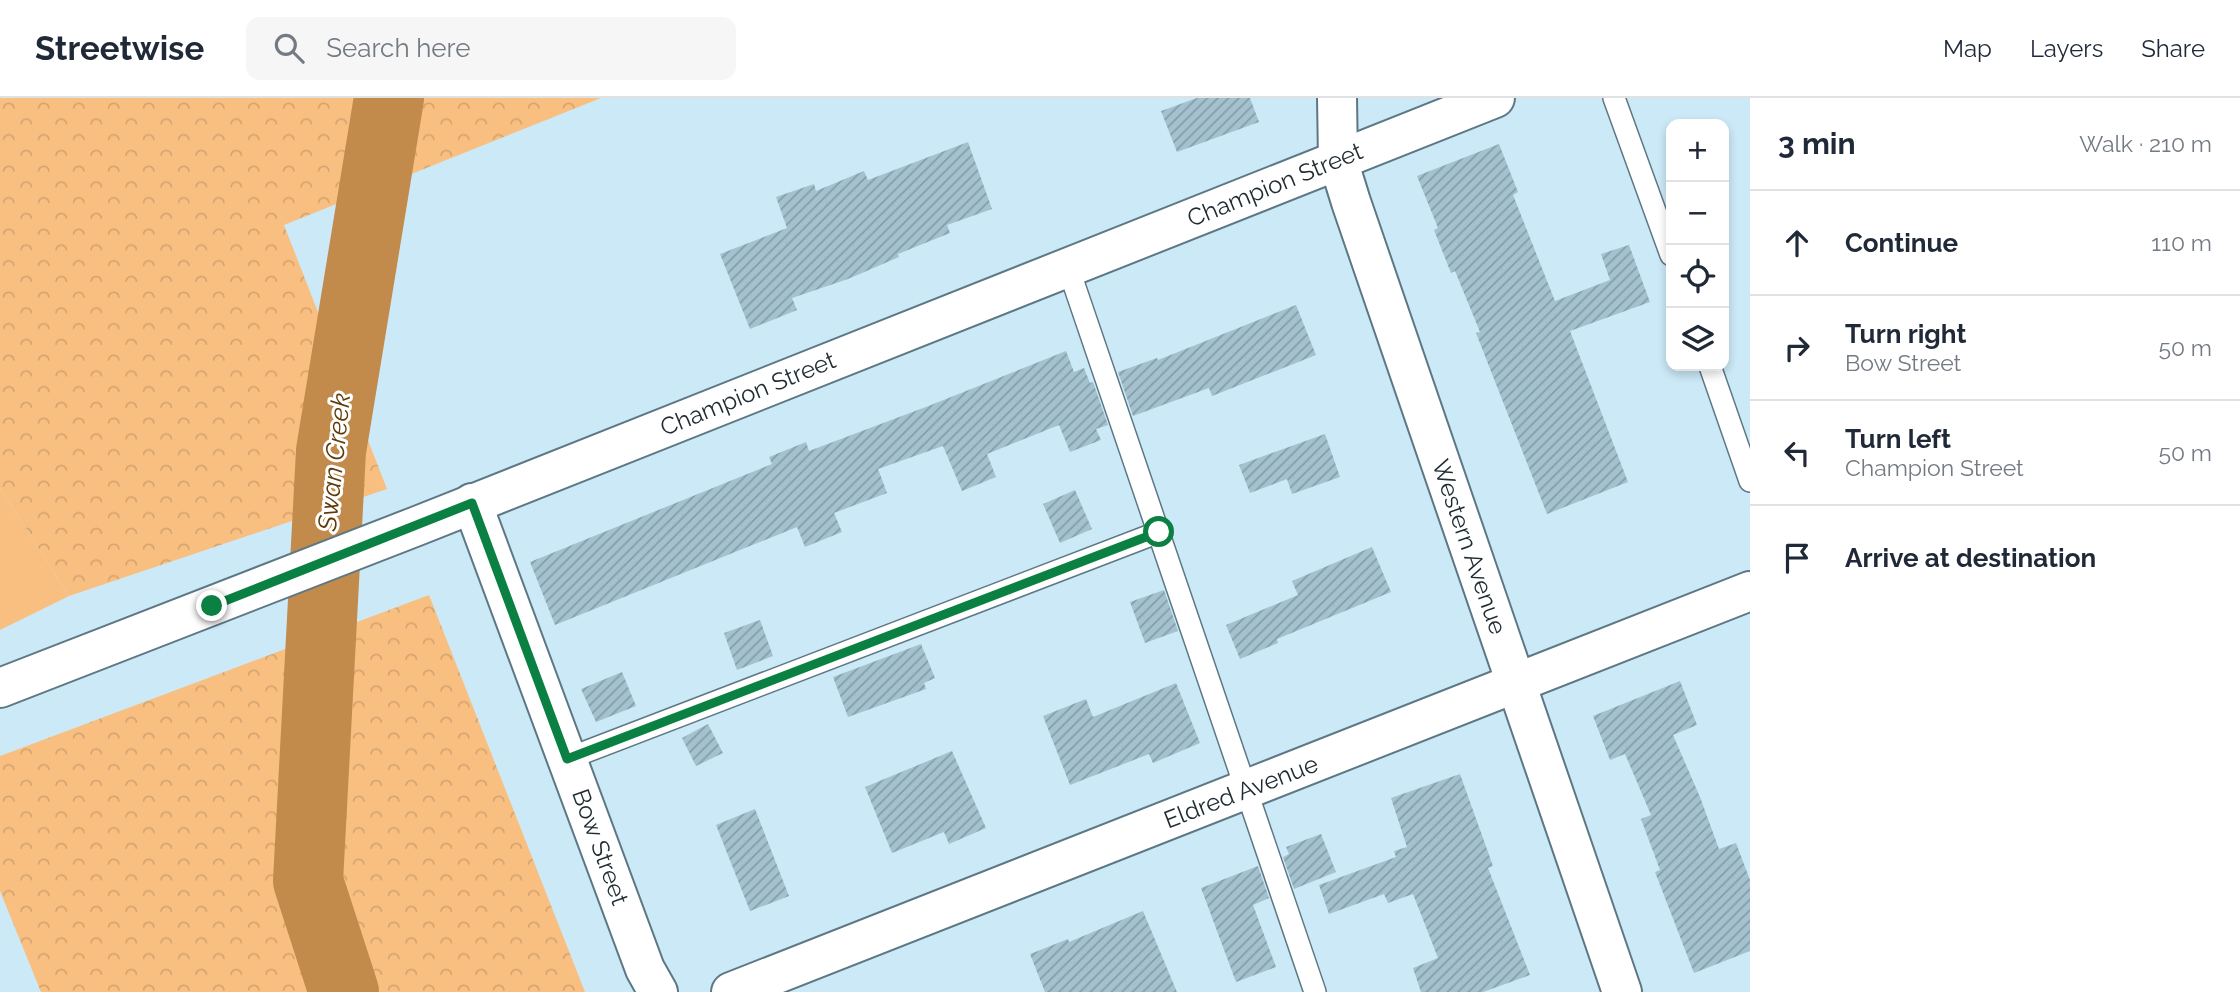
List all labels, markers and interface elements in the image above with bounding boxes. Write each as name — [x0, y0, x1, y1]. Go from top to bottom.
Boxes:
search box — [246, 17, 736, 80]
text: Streetwise — [35, 29, 204, 68]
icon: search — [270, 29, 308, 67]
text: Search here — [326, 33, 471, 63]
text: Map — [1943, 34, 1992, 63]
text: Layers — [2030, 34, 2103, 63]
text: Share — [2141, 34, 2205, 63]
map controls — [1666, 119, 1729, 371]
button: + — [1666, 119, 1729, 182]
text: 3 min — [1778, 126, 1856, 161]
text: Walk · 210 m — [2079, 130, 2212, 157]
street label: Champion Street — [1183, 136, 1367, 233]
button: − — [1666, 182, 1729, 245]
icon: ahead — [1778, 224, 1816, 262]
text: Continue — [1845, 228, 1958, 258]
text: 110 m — [2151, 229, 2212, 256]
button: locate — [1666, 245, 1729, 308]
button: layers — [1666, 308, 1729, 371]
text: Turn right — [1845, 319, 1966, 349]
icon: right — [1778, 329, 1816, 367]
text: 50 m — [2158, 334, 2212, 361]
street label: Champion Street — [656, 345, 840, 442]
text: Bow Street — [1845, 349, 1961, 376]
water label: Swan Creek — [312, 392, 356, 533]
text: Turn left — [1845, 424, 1951, 454]
icon: left — [1778, 434, 1816, 472]
text: 50 m — [2158, 439, 2212, 466]
text: Champion Street — [1845, 454, 2024, 481]
street label: Western Avenue — [1426, 456, 1513, 638]
route start — [1143, 516, 1174, 547]
icon: arrive — [1778, 539, 1816, 577]
text: Arrive at destination — [1845, 543, 2096, 573]
route end — [196, 590, 227, 621]
street label: Eldred Avenue — [1160, 749, 1322, 834]
street label: Bow Street — [566, 785, 635, 909]

